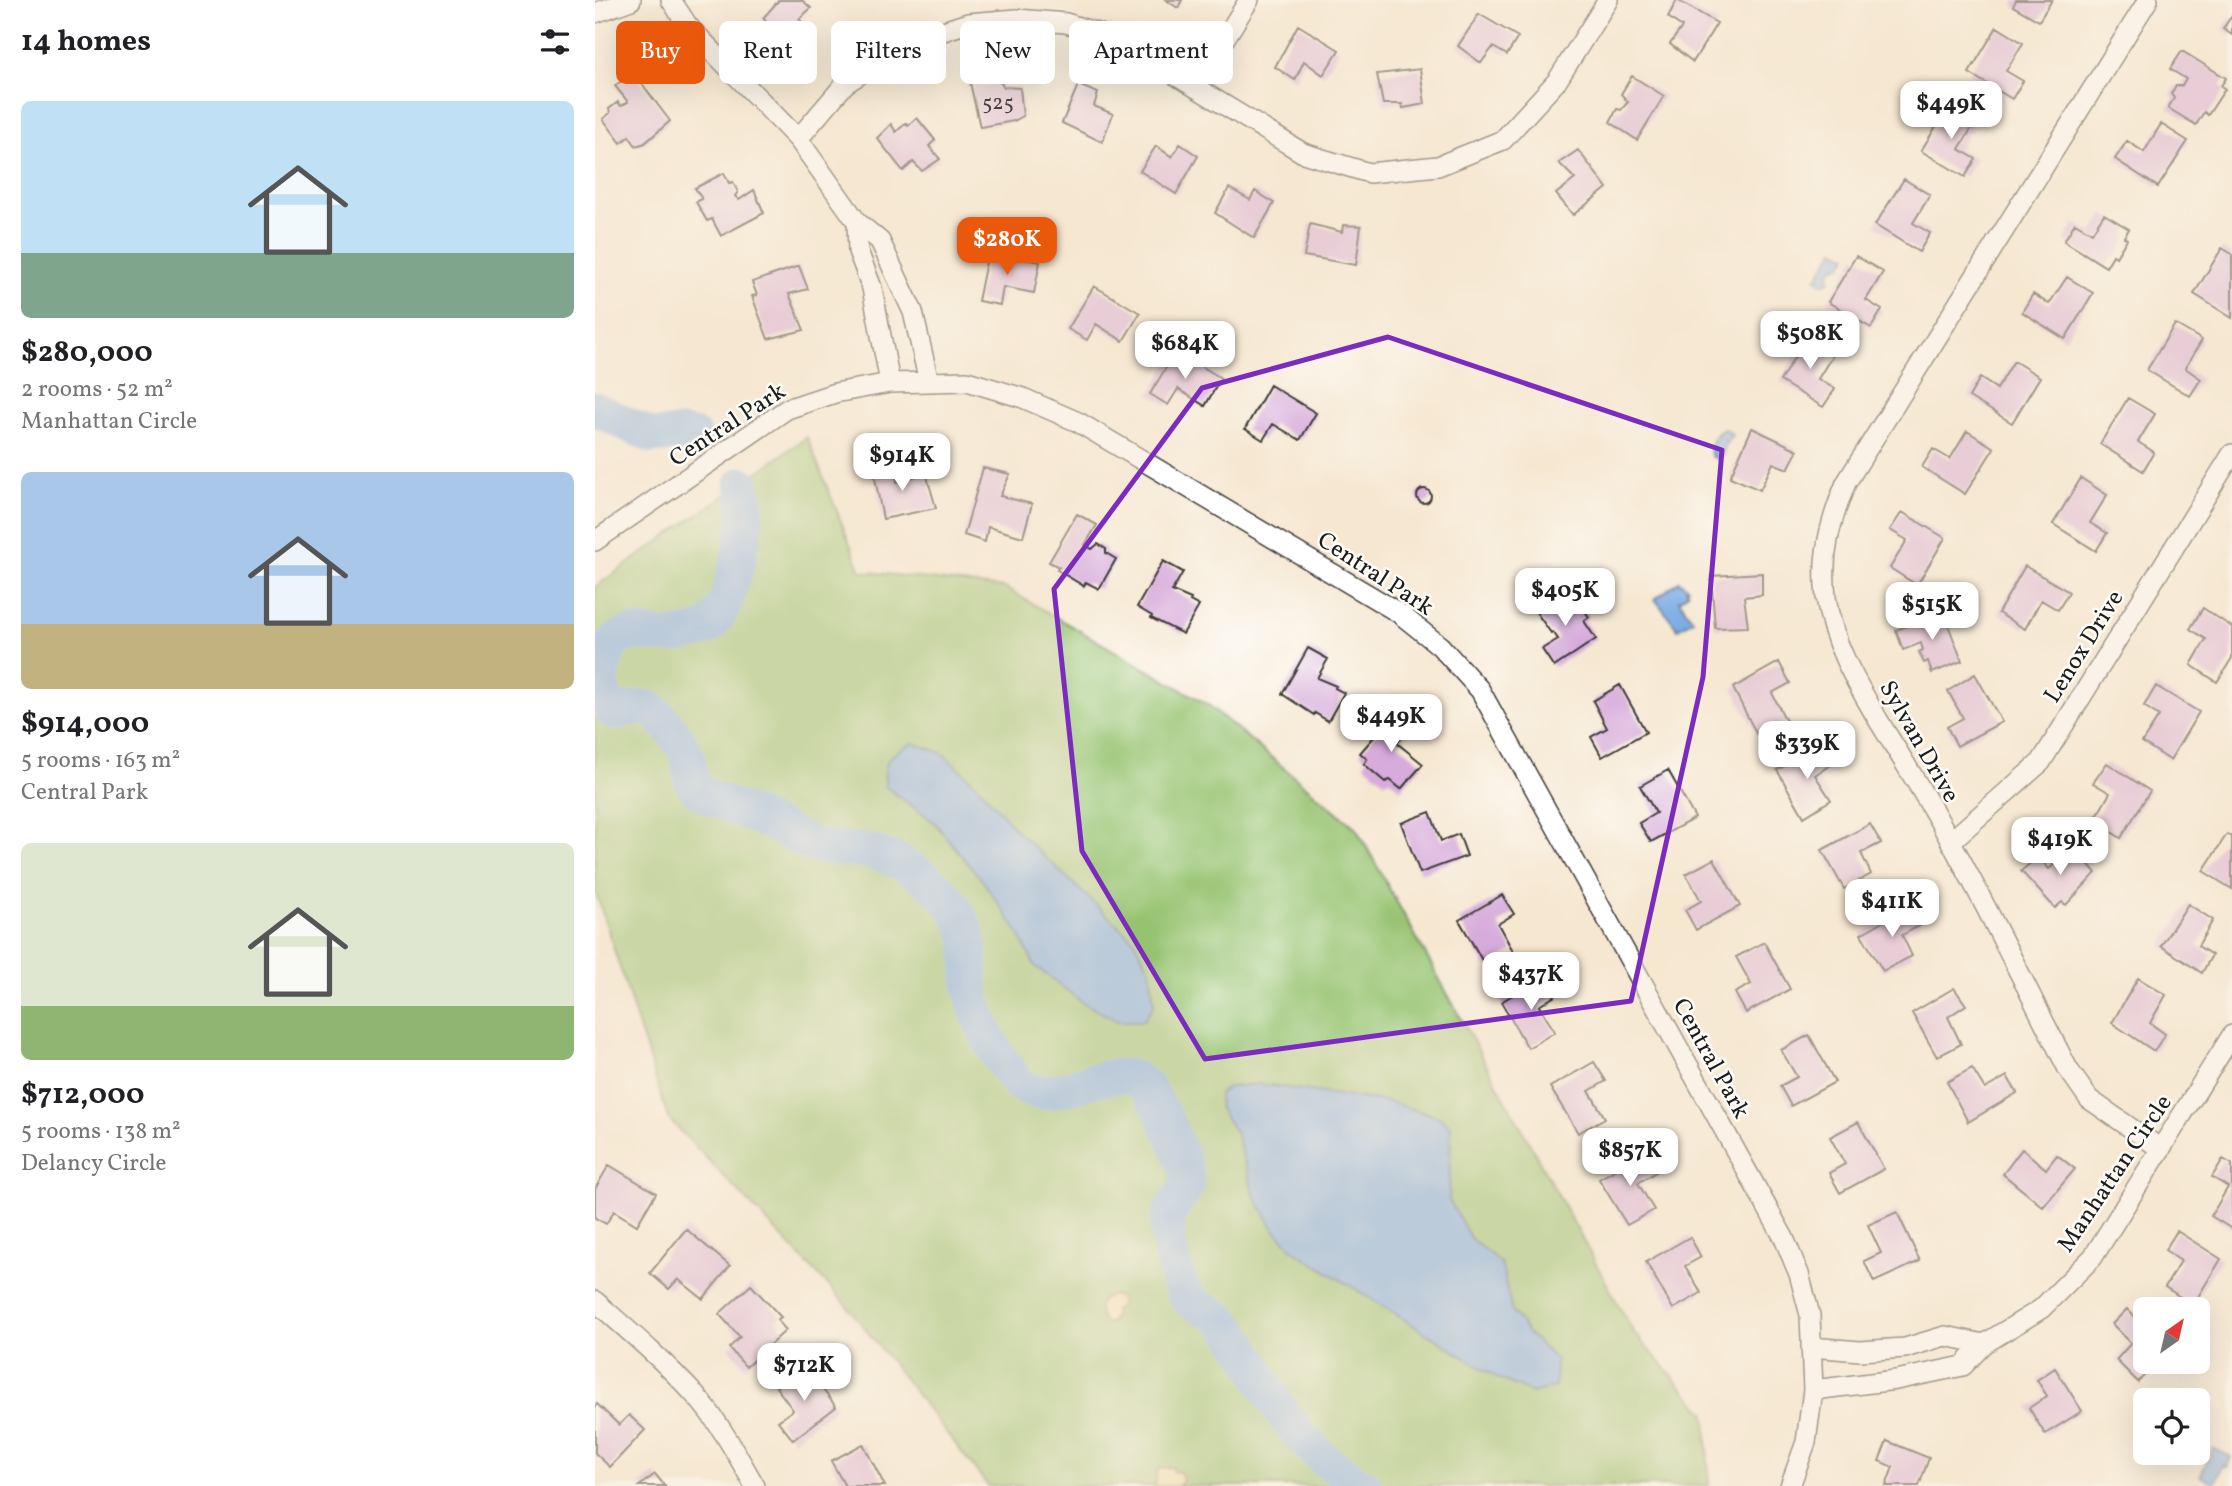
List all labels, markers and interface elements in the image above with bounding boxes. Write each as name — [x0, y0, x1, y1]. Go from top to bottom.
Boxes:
text: 14 homes — [21, 21, 151, 63]
chip: Buy — [616, 21, 705, 84]
chip: Rent — [719, 21, 817, 84]
chip: Filters — [831, 21, 946, 84]
chip: New — [960, 21, 1055, 84]
chip: Apartment — [1069, 21, 1233, 84]
icon: filters — [536, 23, 574, 61]
pin: $449K — [1902, 82, 2000, 141]
text: $449K — [1916, 88, 1986, 120]
house number: 525 — [982, 89, 1014, 118]
icon: home — [235, 147, 361, 273]
pin: $280K — [958, 218, 1056, 277]
text: $280K — [973, 224, 1041, 256]
pin: $508K — [1761, 312, 1859, 371]
text: $508K — [1776, 318, 1844, 350]
pin: $684K — [1136, 322, 1234, 381]
text: $684K — [1151, 328, 1219, 360]
text: $280,000 — [21, 332, 153, 374]
text: 2 rooms · 52 m² — [21, 374, 173, 406]
street label: Central Park — [663, 375, 793, 476]
text: Manhattan Circle — [21, 406, 197, 438]
pin: $914K — [853, 434, 951, 493]
text: $914K — [869, 440, 935, 472]
icon: home — [235, 518, 361, 644]
street label: Central Park — [1310, 524, 1440, 625]
pin: $405K — [1516, 568, 1614, 628]
text: $405K — [1531, 575, 1599, 607]
pin: $515K — [1883, 582, 1981, 642]
street label: Lenox Drive — [2037, 584, 2133, 710]
text: $515K — [1902, 589, 1962, 621]
street label: Sylvan Drive — [1870, 675, 1967, 809]
pin: $449K — [1342, 694, 1440, 754]
text: $449K — [1356, 701, 1426, 733]
text: $914,000 — [21, 703, 149, 745]
pin: $339K — [1758, 722, 1856, 781]
text: $339K — [1774, 728, 1840, 760]
text: 5 rooms · 163 m² — [21, 745, 180, 777]
text: Central Park — [21, 777, 148, 809]
pin: $419K — [2011, 818, 2109, 877]
text: $419K — [2027, 824, 2093, 856]
pin: $411K — [1843, 880, 1941, 939]
text: $411K — [1861, 886, 1923, 918]
icon: home — [235, 889, 361, 1015]
pin: $437K — [1482, 953, 1580, 1012]
text: $437K — [1498, 959, 1564, 991]
street label: Central Park — [1663, 993, 1757, 1125]
text: $712,000 — [21, 1074, 144, 1116]
street label: Manhattan Circle — [2050, 1088, 2181, 1260]
text: 5 rooms · 138 m² — [21, 1116, 181, 1148]
pin: $857K — [1581, 1128, 1679, 1188]
text: $857K — [1598, 1135, 1662, 1167]
text: Delancy Circle — [21, 1148, 166, 1180]
north arrow — [2133, 1297, 2210, 1374]
map controls — [2133, 1297, 2210, 1465]
pin: $712K — [755, 1344, 853, 1403]
text: $712K — [773, 1350, 835, 1382]
button: locate — [2133, 1388, 2210, 1465]

